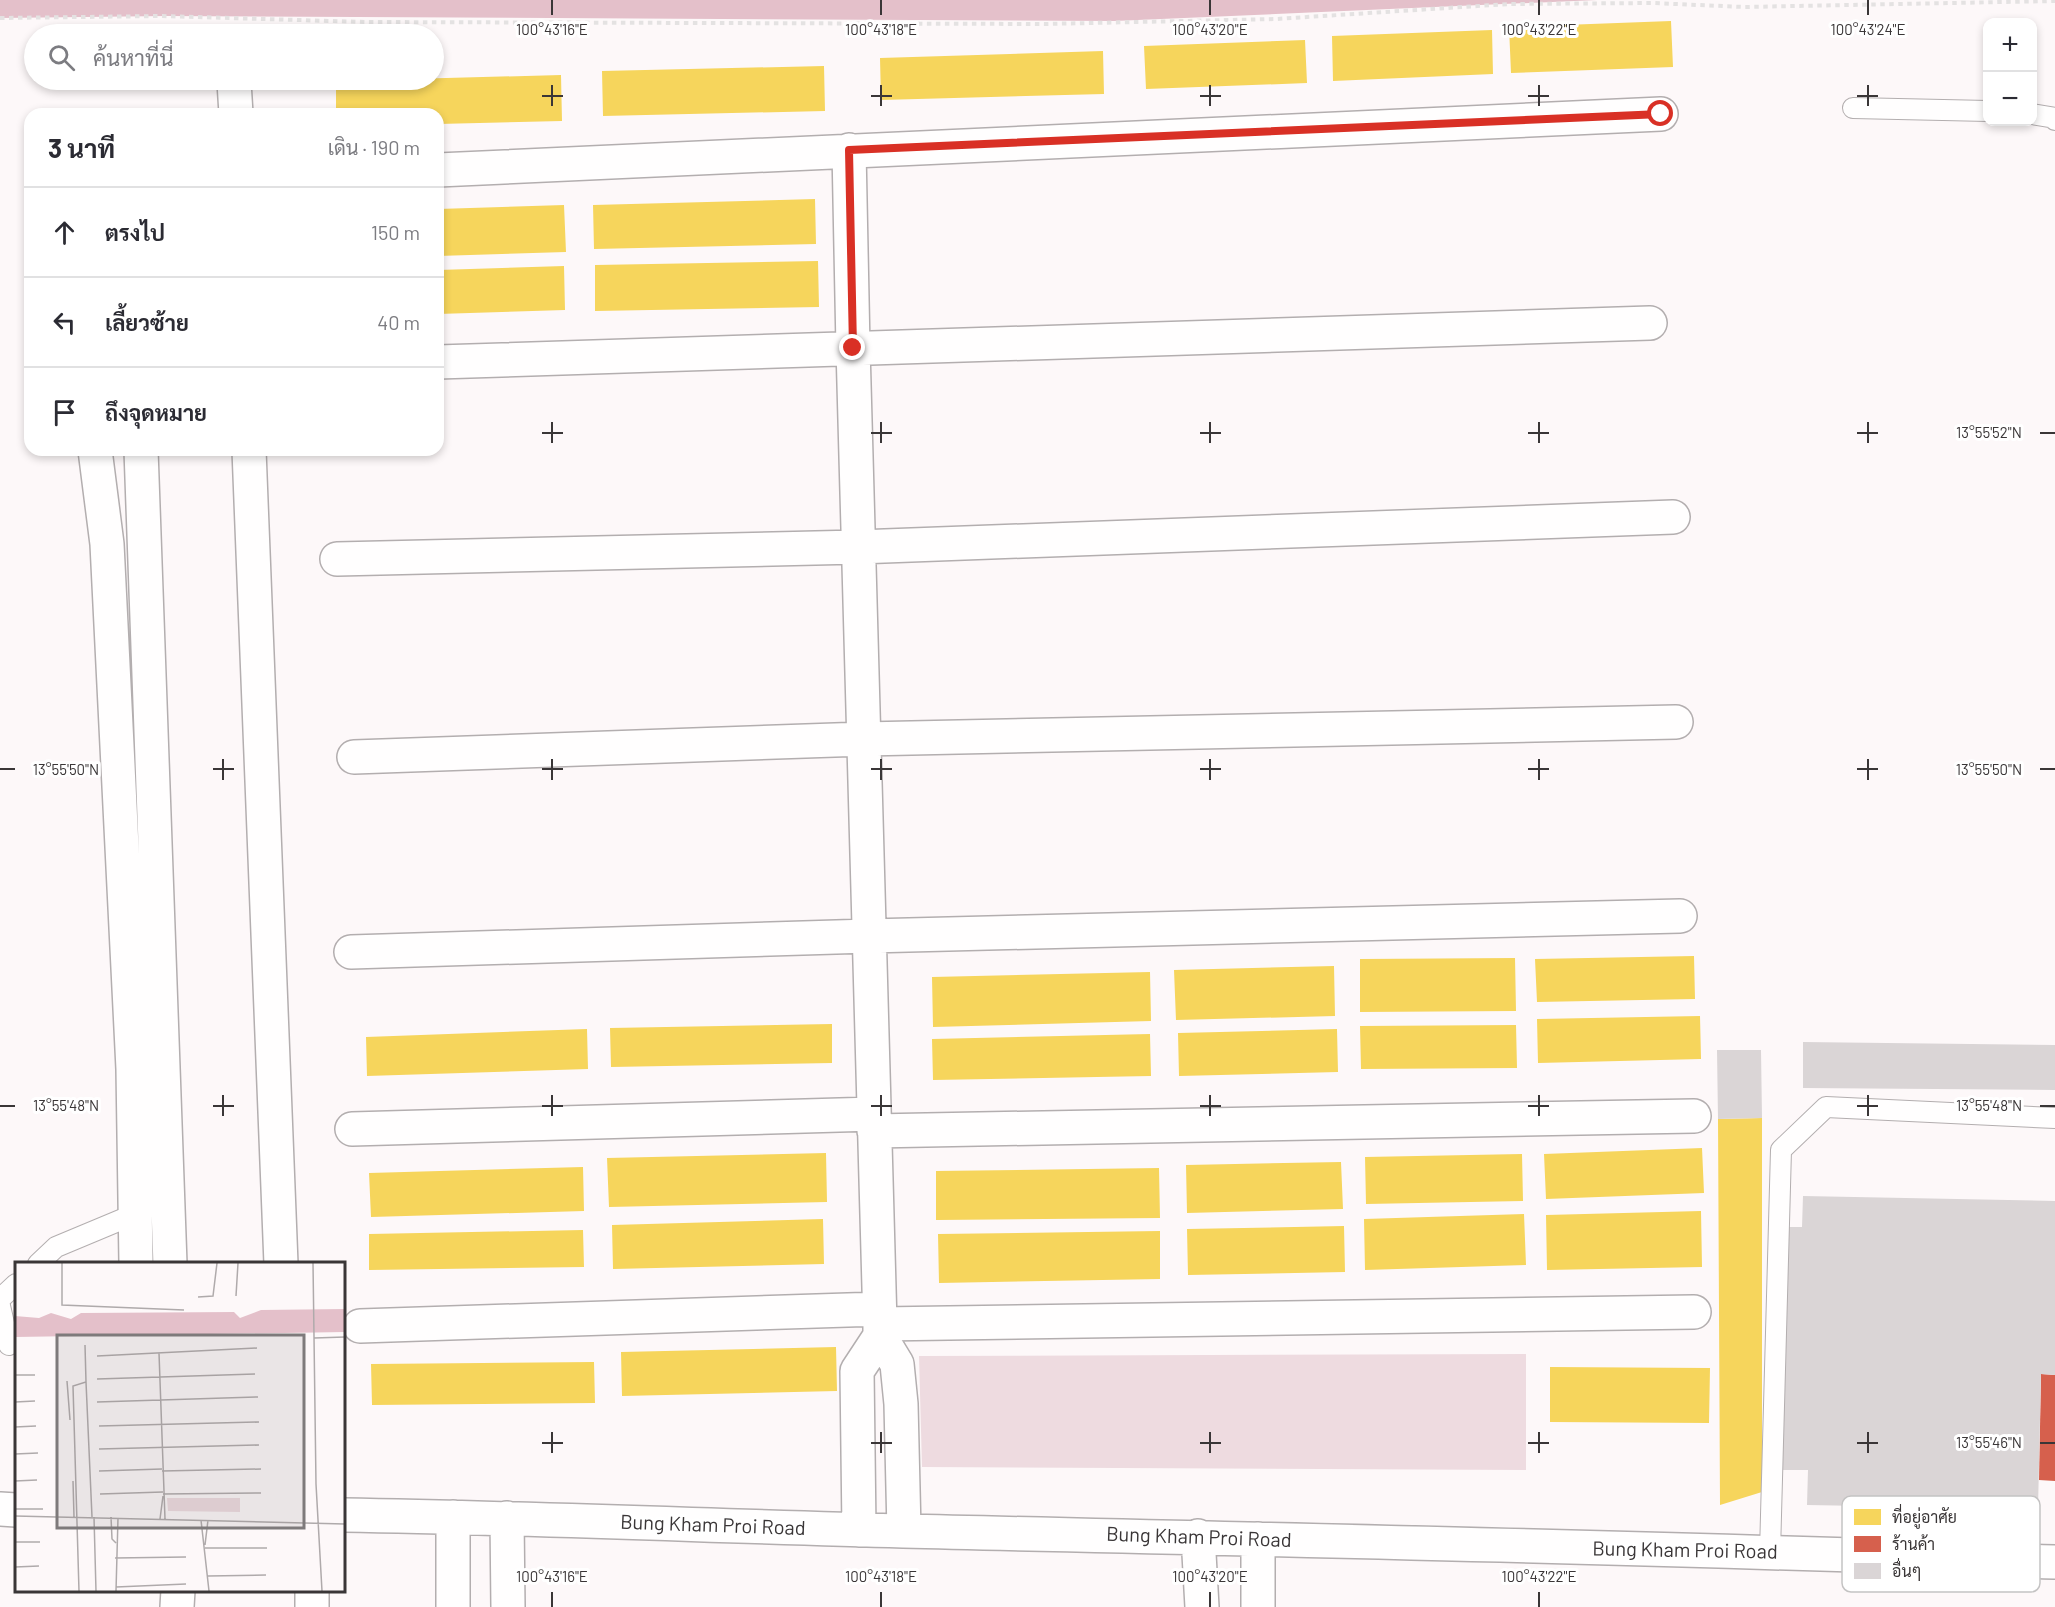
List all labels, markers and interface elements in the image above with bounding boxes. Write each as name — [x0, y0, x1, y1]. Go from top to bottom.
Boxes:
map controls — [1983, 18, 2037, 126]
button: + — [1983, 18, 2037, 72]
text: 100°43'16"E — [516, 20, 588, 38]
text: 100°43'18"E — [845, 20, 917, 38]
text: 100°43'20"E — [1172, 20, 1248, 38]
text: 100°43'22"E — [1502, 20, 1577, 38]
text: 100°43'24"E — [1831, 20, 1906, 38]
search box — [24, 24, 444, 90]
icon: search — [45, 41, 78, 74]
text: ค้นหาที่นี่ — [93, 44, 173, 70]
button: − — [1983, 72, 2037, 126]
route start — [1647, 100, 1673, 126]
text: 3 นาที — [48, 132, 115, 163]
text: เดิน · 190 m — [328, 135, 420, 159]
icon: ahead — [48, 216, 81, 249]
text: ตรงไป — [105, 219, 165, 245]
text: 150 m — [371, 220, 420, 244]
icon: left — [48, 306, 81, 339]
text: เลี้ยวซ้าย — [105, 309, 189, 335]
text: 40 m — [377, 310, 420, 334]
route end — [839, 334, 865, 360]
icon: arrive — [48, 396, 81, 429]
text: ถึงจุดหมาย — [105, 399, 207, 425]
text: 13°55'52"N — [1956, 423, 2022, 441]
text: 13°55'50"N — [33, 760, 99, 778]
text: 13°55'50"N — [1956, 760, 2022, 778]
text: 13°55'48"N — [33, 1096, 99, 1114]
text: 13°55'48"N — [1956, 1096, 2022, 1114]
inset map — [15, 1262, 345, 1592]
text: 13°55'46"N — [1956, 1433, 2022, 1451]
legend — [1842, 1496, 2040, 1592]
text: ที่อยู่อาศัย — [1892, 1503, 1957, 1529]
street label: Bung Kham Proi Road — [620, 1509, 806, 1539]
street label: Bung Kham Proi Road — [1106, 1521, 1292, 1551]
text: ร้านค้า — [1892, 1534, 1935, 1553]
street label: Bung Kham Proi Road — [1592, 1535, 1778, 1563]
text: อื่นๆ — [1892, 1557, 1922, 1581]
text: 100°43'16"E — [516, 1567, 588, 1585]
text: 100°43'18"E — [845, 1567, 917, 1585]
text: 100°43'20"E — [1172, 1567, 1248, 1585]
text: 100°43'22"E — [1502, 1567, 1577, 1585]

